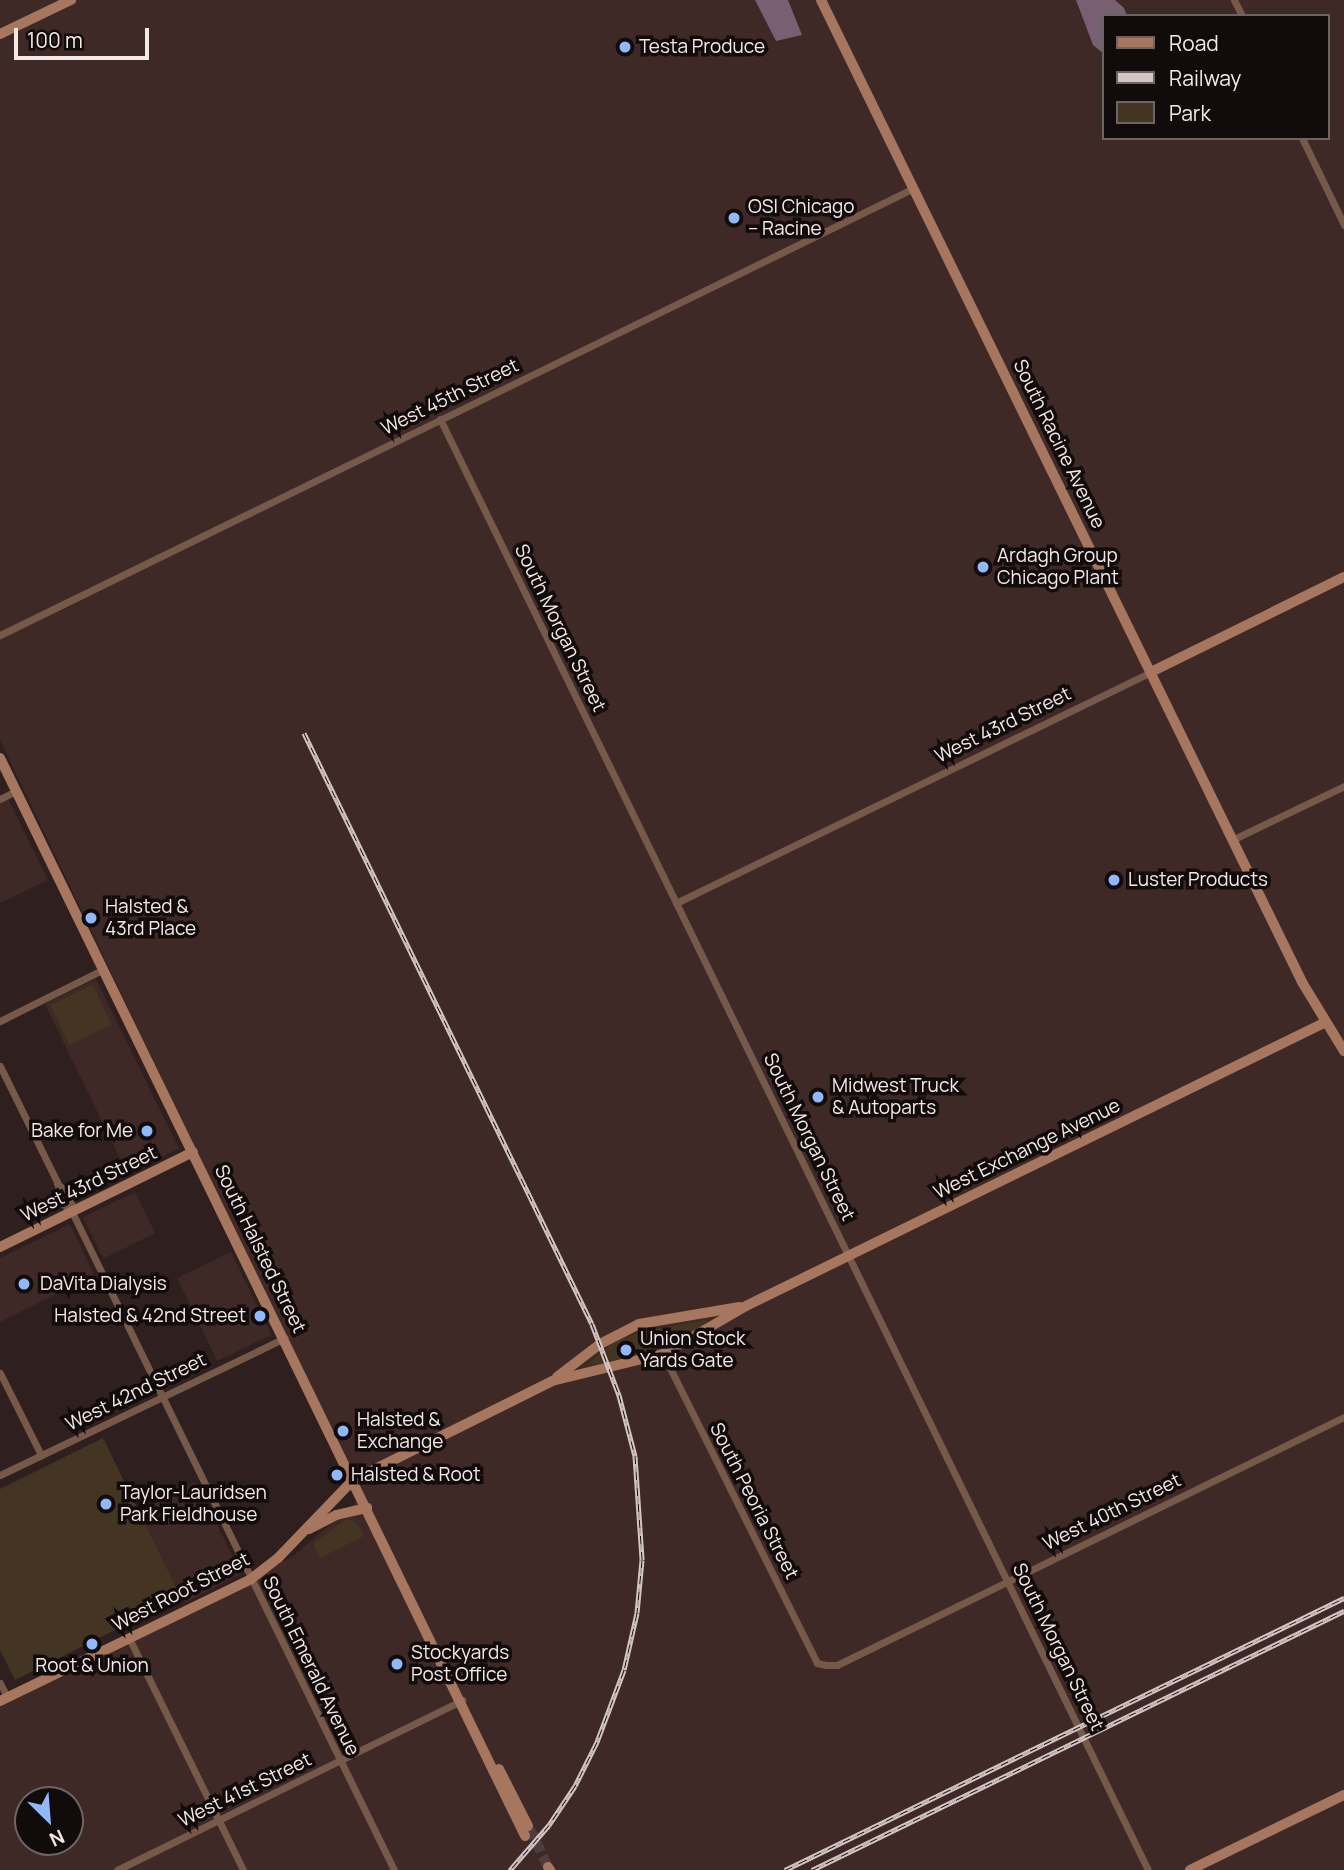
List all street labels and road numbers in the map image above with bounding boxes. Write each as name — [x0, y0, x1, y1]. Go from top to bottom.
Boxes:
street label: West 45th Street — [378, 354, 522, 440]
street label: South Racine Avenue — [1008, 356, 1110, 532]
street label: South Morgan Street — [510, 541, 610, 715]
street label: West 43rd Street — [931, 682, 1075, 768]
street label: South Morgan Street — [759, 1050, 859, 1224]
street label: West Exchange Avenue — [930, 1094, 1124, 1204]
street label: West 43rd Street — [17, 1141, 161, 1227]
street label: South Halsted Street — [209, 1161, 311, 1337]
street label: West 42nd Street — [62, 1348, 210, 1436]
street label: South Peoria Street — [705, 1419, 803, 1583]
street label: West 40th Street — [1039, 1469, 1185, 1555]
street label: West Root Street — [109, 1548, 253, 1636]
street label: South Morgan Street — [1008, 1560, 1108, 1734]
street label: South Emerald Avenue — [258, 1573, 364, 1759]
street label: West 41st Street — [175, 1748, 315, 1832]

